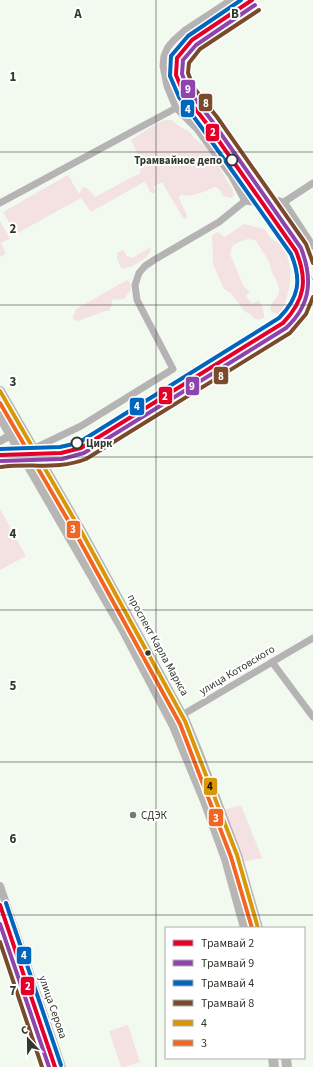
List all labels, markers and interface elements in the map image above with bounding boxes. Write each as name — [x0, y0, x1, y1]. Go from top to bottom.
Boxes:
text: A — [73, 5, 82, 23]
text: B — [231, 5, 239, 23]
text: 1 — [10, 68, 17, 86]
line badge: 9 — [180, 79, 196, 99]
text: 9 — [185, 82, 191, 97]
line badge: 8 — [198, 93, 213, 112]
text: 8 — [203, 96, 209, 111]
line badge: 4 — [180, 99, 195, 118]
text: 4 — [185, 102, 191, 117]
line badge: 2 — [205, 123, 220, 142]
text: 2 — [210, 125, 216, 140]
place label: Трамвайное депо — [134, 153, 222, 168]
marker: Трамвайное депо — [225, 153, 239, 167]
text: 2 — [10, 220, 17, 238]
line badge: 8 — [213, 366, 229, 385]
text: 8 — [218, 369, 224, 384]
text: 3 — [10, 373, 17, 391]
line badge: 9 — [185, 376, 200, 396]
text: 9 — [189, 379, 195, 394]
line badge: 2 — [158, 386, 173, 405]
text: 2 — [162, 389, 168, 404]
line badge: 4 — [129, 397, 145, 416]
text: 4 — [134, 399, 140, 414]
marker: Цирк — [70, 436, 84, 450]
place label: Цирк — [86, 436, 112, 451]
line badge: 3 — [66, 520, 81, 539]
text: 3 — [70, 522, 76, 537]
text: 4 — [10, 525, 17, 543]
street label: проспект Карла Маркса — [124, 591, 192, 699]
street label: улица Котовского — [196, 641, 278, 699]
unlabelled marker — [143, 648, 153, 658]
text: 5 — [10, 677, 17, 695]
line badge: 4 — [203, 777, 218, 796]
text: 4 — [207, 779, 213, 794]
place label: СДЭК — [141, 808, 168, 823]
line badge: 3 — [208, 808, 224, 827]
marker: СДЭК — [128, 810, 138, 820]
text: 3 — [213, 811, 219, 826]
text: 6 — [10, 830, 17, 848]
legend — [165, 927, 305, 1059]
text: Трамвай 2 — [201, 935, 254, 952]
line badge: 4 — [16, 946, 32, 965]
text: 4 — [21, 948, 27, 963]
text: Трамвай 9 — [201, 955, 254, 972]
street label: улица Серова — [35, 973, 71, 1041]
text: Трамвай 4 — [201, 975, 254, 992]
line badge: 2 — [20, 976, 35, 996]
text: 2 — [25, 979, 31, 994]
text: 7 — [10, 982, 17, 1000]
text: Трамвай 8 — [201, 995, 254, 1012]
text: 4 — [201, 1015, 207, 1032]
north arrow — [8, 1019, 48, 1059]
text: С — [19, 1022, 31, 1038]
text: 3 — [201, 1035, 207, 1052]

